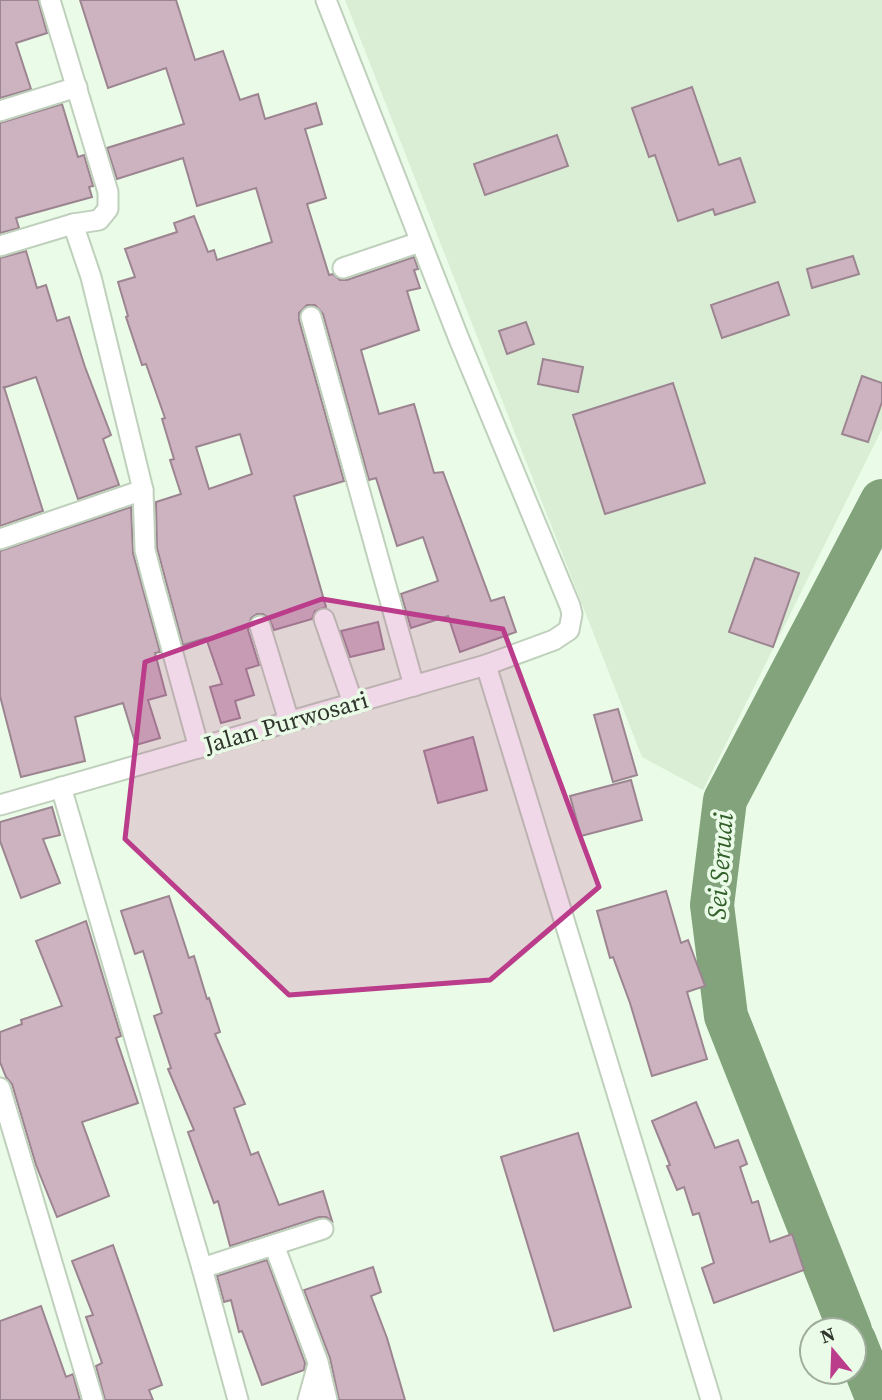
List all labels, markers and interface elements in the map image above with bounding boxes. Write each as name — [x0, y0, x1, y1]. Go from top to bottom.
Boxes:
street label: Jalan Purwosari — [199, 683, 372, 761]
water label: Sei Seruai — [698, 811, 742, 921]
north arrow — [798, 1316, 868, 1386]
text: N — [817, 1320, 838, 1349]

